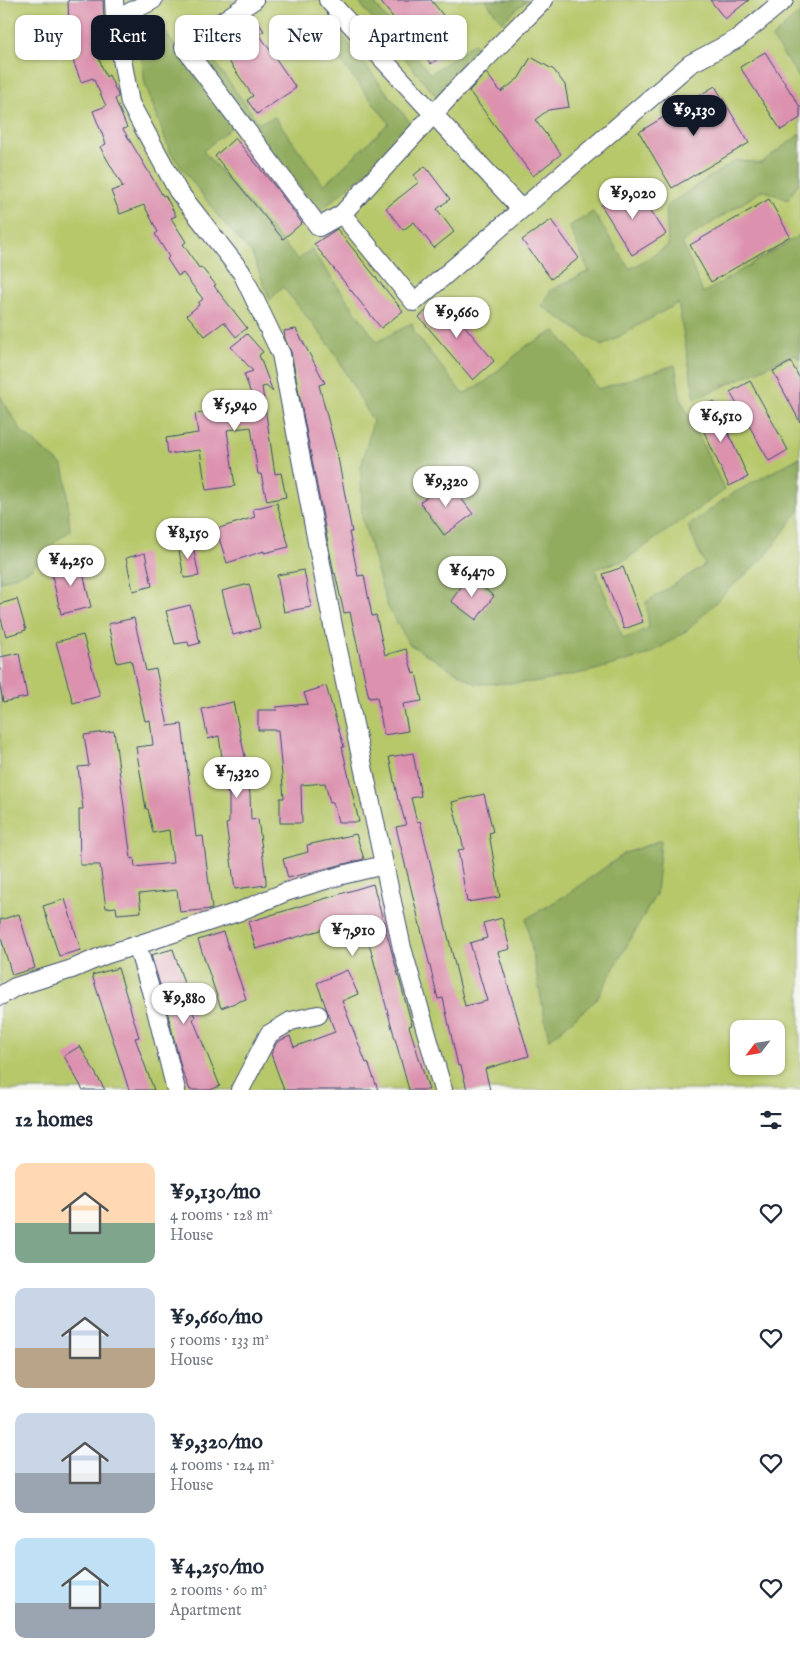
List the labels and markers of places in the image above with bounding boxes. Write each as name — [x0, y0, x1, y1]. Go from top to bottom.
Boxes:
pin: ¥9,130 — [653, 94, 735, 137]
pin: ¥9,020 — [592, 178, 674, 220]
pin: ¥9,660 — [416, 296, 498, 339]
pin: ¥5,940 — [194, 390, 276, 432]
pin: ¥6,510 — [680, 400, 762, 443]
pin: ¥9,320 — [405, 466, 487, 508]
pin: ¥8,150 — [147, 518, 229, 560]
pin: ¥4,250 — [30, 544, 112, 587]
pin: ¥6,470 — [431, 556, 513, 598]
pin: ¥7,320 — [196, 756, 278, 799]
pin: ¥7,910 — [312, 914, 394, 957]
pin: ¥9,880 — [143, 982, 225, 1025]

